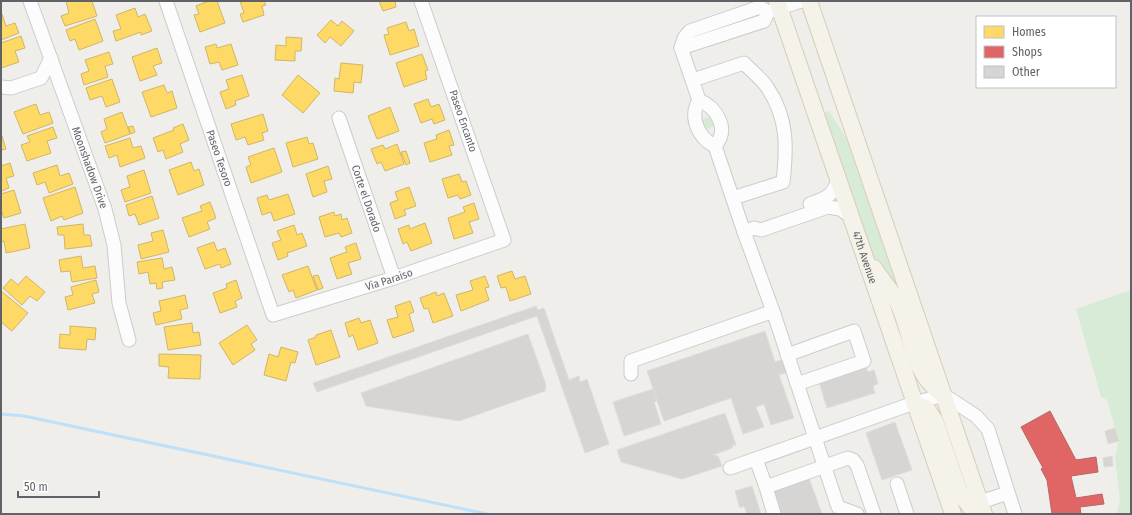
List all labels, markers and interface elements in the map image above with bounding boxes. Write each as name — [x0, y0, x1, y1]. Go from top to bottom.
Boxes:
legend — [976, 16, 1116, 88]
text: Homes — [1012, 25, 1046, 39]
text: Shops — [1012, 45, 1042, 59]
text: Other — [1012, 65, 1041, 79]
street label: Paseo Encanto — [446, 88, 480, 154]
street label: Moonshadow Drive — [69, 125, 111, 210]
street label: Paseo Tesoro — [204, 128, 235, 188]
street label: Corte el Dorado — [349, 163, 384, 234]
street label: 47th Avenue — [850, 229, 880, 285]
street label: Via Paraiso — [364, 265, 415, 293]
scale bar — [18, 473, 99, 499]
text: 50 m — [24, 480, 48, 494]

